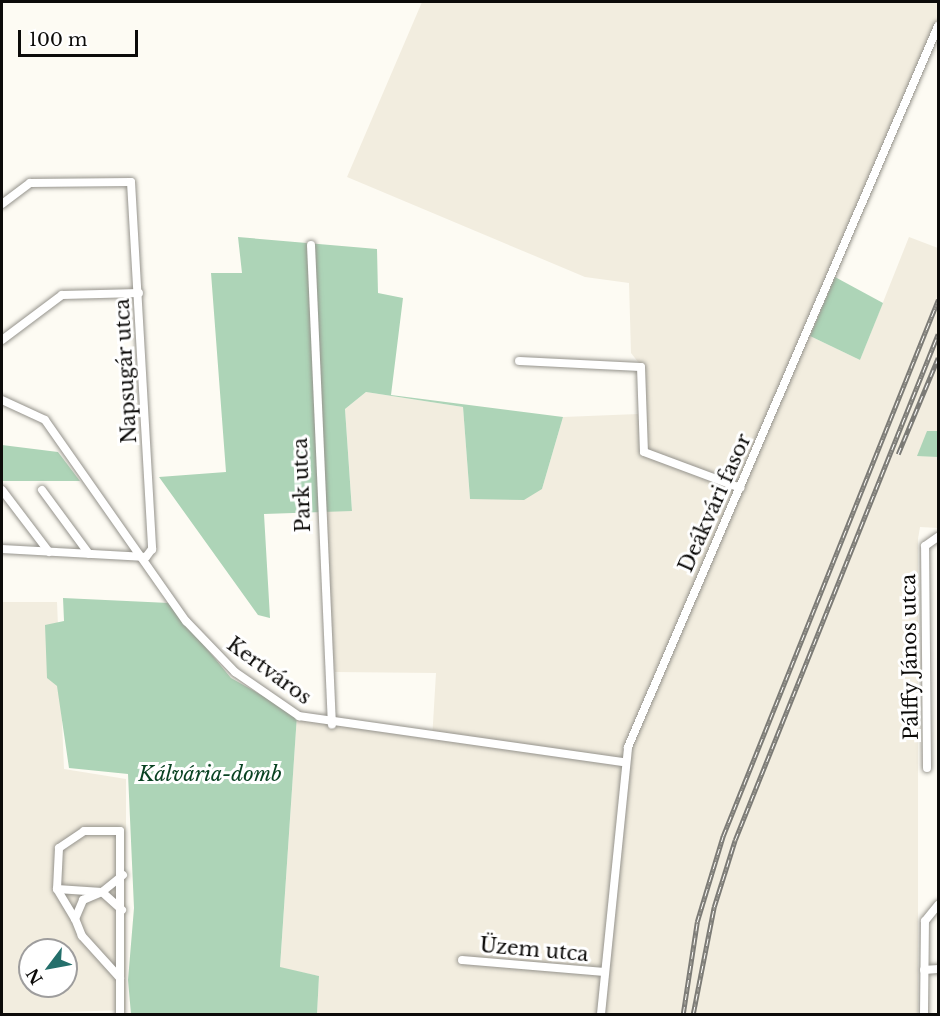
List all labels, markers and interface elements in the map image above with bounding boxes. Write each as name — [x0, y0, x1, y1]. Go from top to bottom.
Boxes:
scale bar — [21, 18, 141, 56]
text: 100 m — [29, 29, 87, 51]
street label: Napsugár utca — [110, 298, 142, 444]
street label: Deákvári fasor — [674, 430, 756, 576]
street label: Park utca — [288, 437, 316, 533]
street label: Pálffy János utca — [897, 573, 923, 741]
street label: Kertváros — [222, 632, 316, 710]
park label: Kálvária-domb — [138, 762, 282, 786]
street label: Üzem utca — [479, 933, 589, 967]
north arrow — [18, 938, 78, 998]
text: N — [22, 965, 47, 988]

